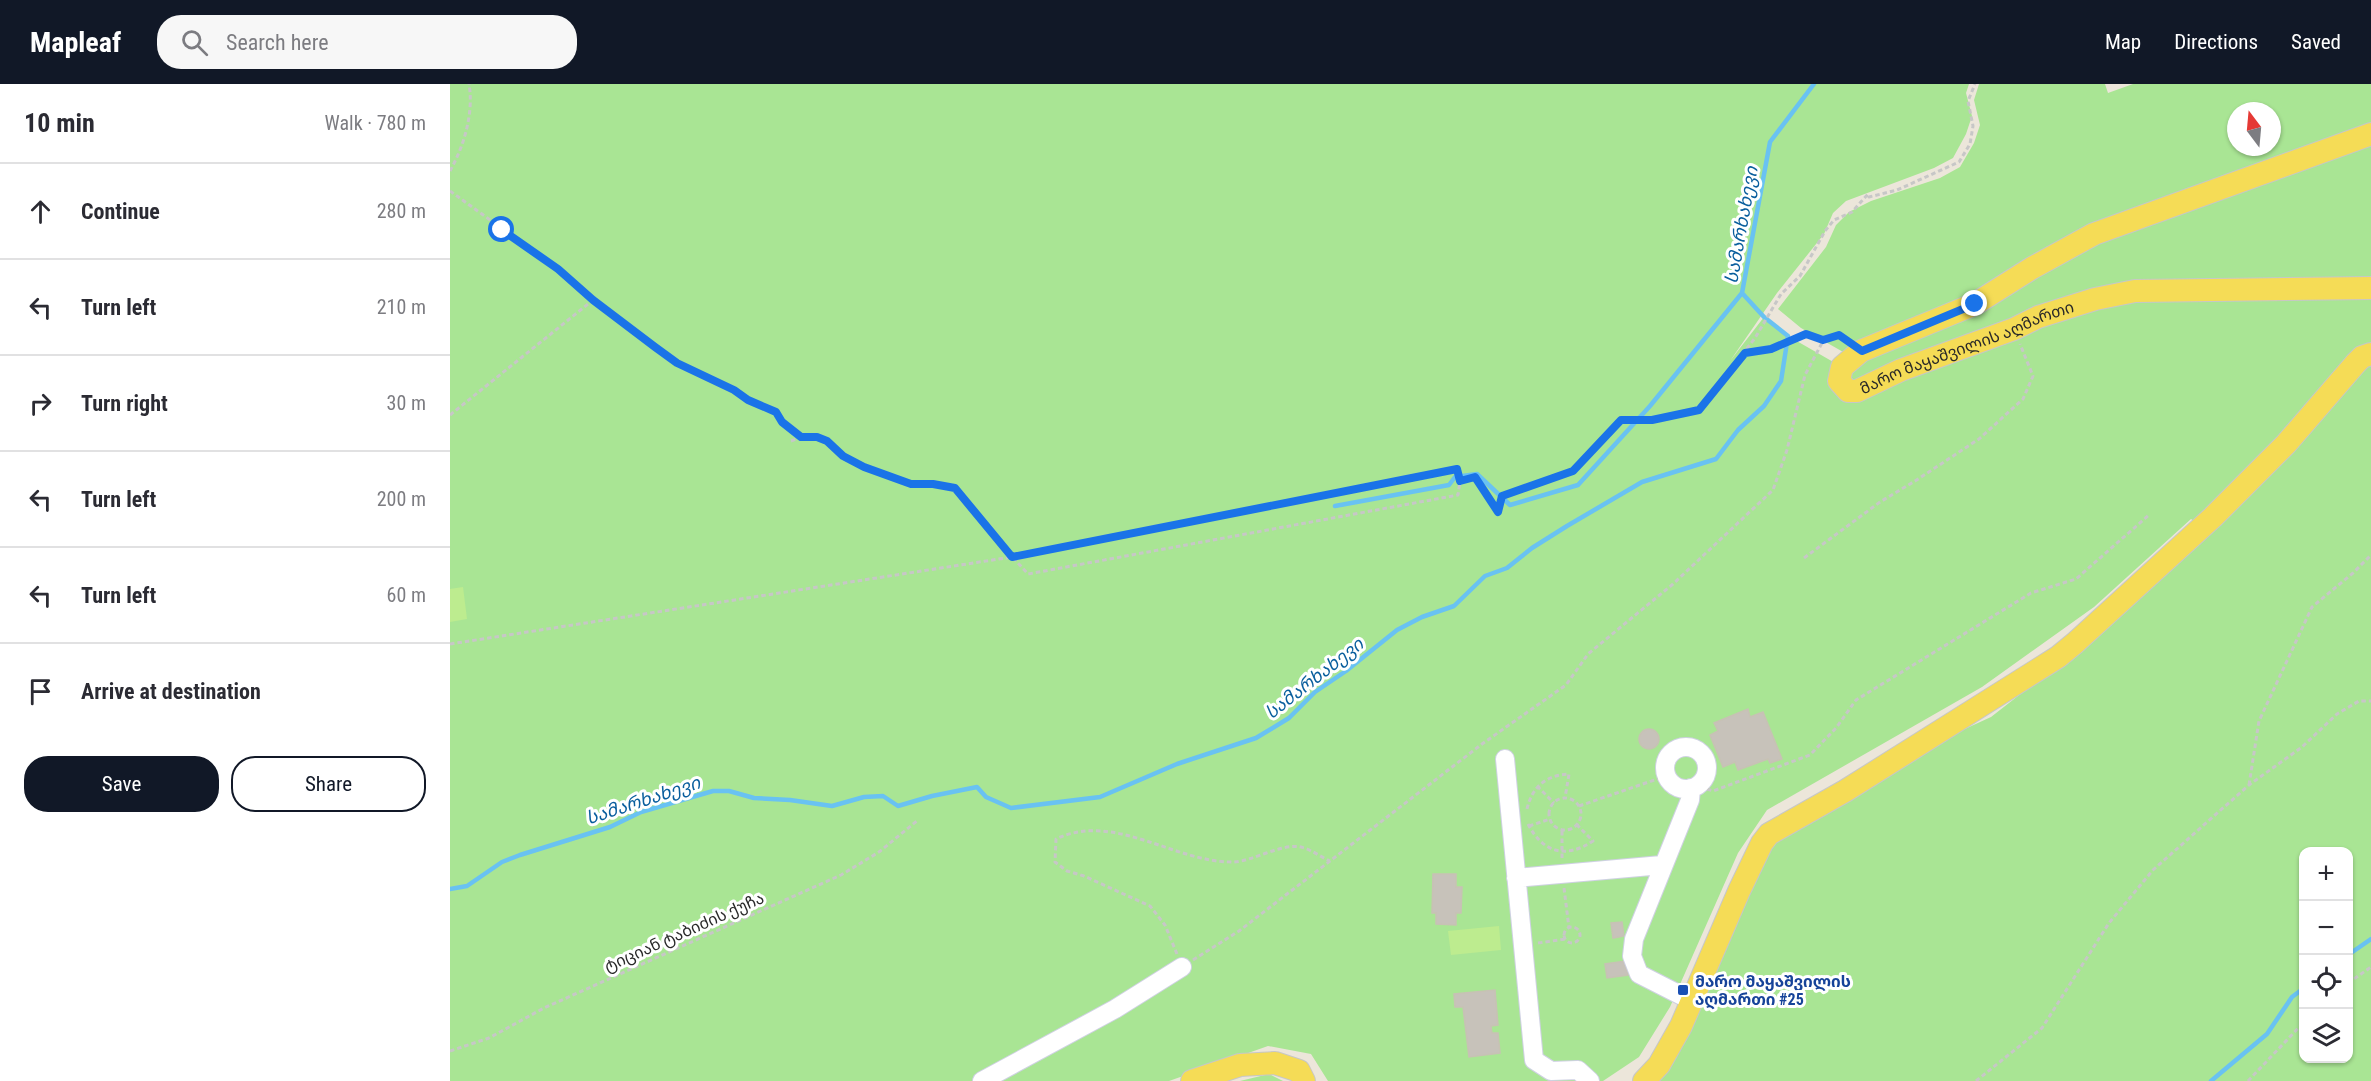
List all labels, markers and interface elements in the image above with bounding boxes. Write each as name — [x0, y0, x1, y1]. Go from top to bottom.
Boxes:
search box — [157, 15, 577, 69]
text: Mapleaf — [30, 26, 121, 59]
icon: search — [178, 26, 211, 59]
text: Search here — [226, 30, 328, 55]
text: Map — [2105, 30, 2141, 54]
text: Directions — [2174, 30, 2258, 54]
text: Saved — [2291, 30, 2341, 54]
north arrow — [2227, 102, 2281, 156]
text: 10 min — [24, 108, 95, 138]
text: Walk · 780 m — [325, 111, 426, 135]
water label: სამარხახევი — [1720, 164, 1763, 285]
icon: ahead — [24, 195, 57, 228]
text: Continue — [81, 199, 160, 224]
text: 280 m — [377, 199, 426, 223]
route start — [488, 216, 514, 242]
route end — [1961, 290, 1987, 316]
icon: left — [24, 291, 57, 324]
text: Turn left — [81, 295, 156, 320]
text: 210 m — [377, 295, 426, 319]
street label: მარო მაყაშვილის აღმართი — [1857, 297, 2076, 398]
icon: right — [24, 387, 57, 420]
text: Turn right — [81, 391, 168, 416]
text: 30 m — [387, 391, 426, 415]
icon: left — [24, 483, 57, 516]
text: Turn left — [81, 487, 156, 512]
text: 200 m — [377, 487, 426, 511]
icon: left — [24, 579, 57, 612]
text: Turn left — [81, 583, 156, 608]
text: 60 m — [387, 583, 426, 607]
water label: სამარხახევი — [1261, 633, 1368, 724]
icon: arrive — [24, 675, 57, 708]
text: Arrive at destination — [81, 679, 261, 704]
button: Save — [24, 756, 219, 812]
button: Share — [231, 756, 426, 812]
water label: სამარხახევი — [583, 771, 704, 829]
map controls — [2299, 847, 2353, 1063]
button: + — [2299, 847, 2353, 901]
street label: ტიციან ტაბიძის ქუჩა — [601, 888, 767, 976]
button: − — [2299, 901, 2353, 955]
button: locate — [2299, 955, 2353, 1009]
place label: მარო მაყაშვილის აღმართი #25 — [1695, 972, 1851, 1010]
marker: მარო მაყაშვილის აღმართი #25 — [1676, 983, 1690, 997]
button: layers — [2299, 1009, 2353, 1063]

